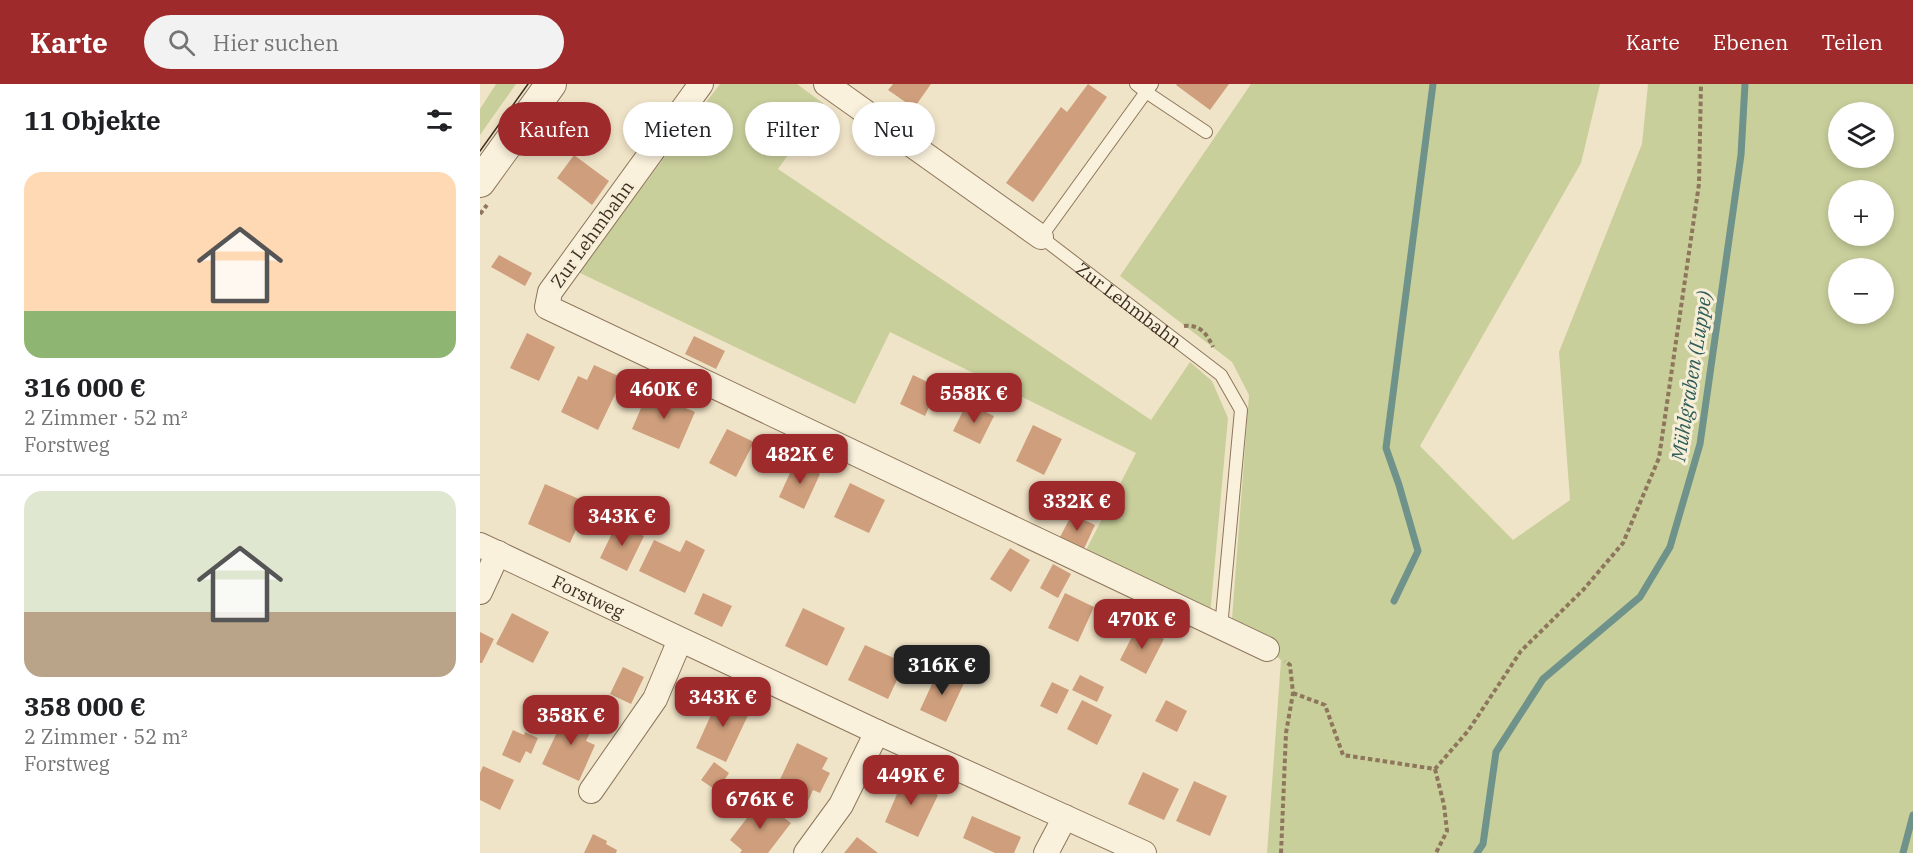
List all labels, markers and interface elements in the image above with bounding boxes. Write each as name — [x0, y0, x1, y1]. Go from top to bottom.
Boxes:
search box — [144, 15, 564, 69]
text: Karte — [30, 24, 108, 61]
icon: search — [165, 26, 198, 59]
text: Hier suchen — [213, 28, 339, 57]
text: Karte — [1626, 28, 1680, 56]
text: Ebenen — [1713, 28, 1788, 56]
text: Teilen — [1821, 28, 1883, 56]
chip: Kaufen — [498, 102, 611, 156]
chip: Mieten — [623, 102, 733, 156]
chip: Filter — [745, 102, 840, 156]
chip: Neu — [852, 102, 935, 156]
map controls — [1828, 102, 1894, 324]
button: layers — [1828, 102, 1894, 168]
text: 11 Objekte — [24, 103, 161, 137]
icon: filters — [423, 104, 456, 137]
street label: Zur Lehmbahn — [545, 176, 639, 292]
button: + — [1828, 180, 1894, 246]
icon: home — [186, 211, 294, 319]
street label: Zur Lehmbahn — [1072, 257, 1187, 352]
button: − — [1828, 258, 1894, 324]
water label: Mühlgraben (Luppe) — [1664, 289, 1718, 464]
pin: 460K € — [615, 369, 713, 420]
text: 316 000 € — [24, 370, 146, 404]
pin: 558K € — [925, 373, 1023, 424]
text: 460K € — [630, 375, 698, 402]
text: 558K € — [940, 379, 1008, 406]
text: 2 Zimmer · 52 m² — [24, 404, 188, 431]
text: Forstweg — [24, 431, 110, 458]
pin: 482K € — [751, 434, 849, 485]
text: 482K € — [766, 440, 834, 467]
pin: 332K € — [1028, 481, 1126, 532]
text: 332K € — [1043, 487, 1111, 514]
pin: 343K € — [573, 496, 671, 547]
text: 343K € — [588, 502, 656, 529]
icon: home — [186, 530, 294, 638]
street label: Forstweg — [549, 569, 629, 623]
pin: 470K € — [1093, 599, 1191, 650]
text: 470K € — [1108, 605, 1176, 632]
pin: 316K € — [893, 645, 991, 696]
text: 316K € — [908, 651, 976, 678]
pin: 343K € — [674, 677, 772, 728]
text: 343K € — [689, 683, 757, 710]
text: 358 000 € — [24, 689, 146, 723]
pin: 358K € — [522, 695, 620, 746]
text: 358K € — [537, 701, 605, 728]
text: 2 Zimmer · 52 m² — [24, 723, 188, 750]
text: Forstweg — [24, 750, 110, 777]
pin: 449K € — [862, 755, 960, 806]
text: 449K € — [877, 761, 945, 788]
pin: 676K € — [711, 779, 809, 830]
text: 676K € — [726, 785, 794, 812]

